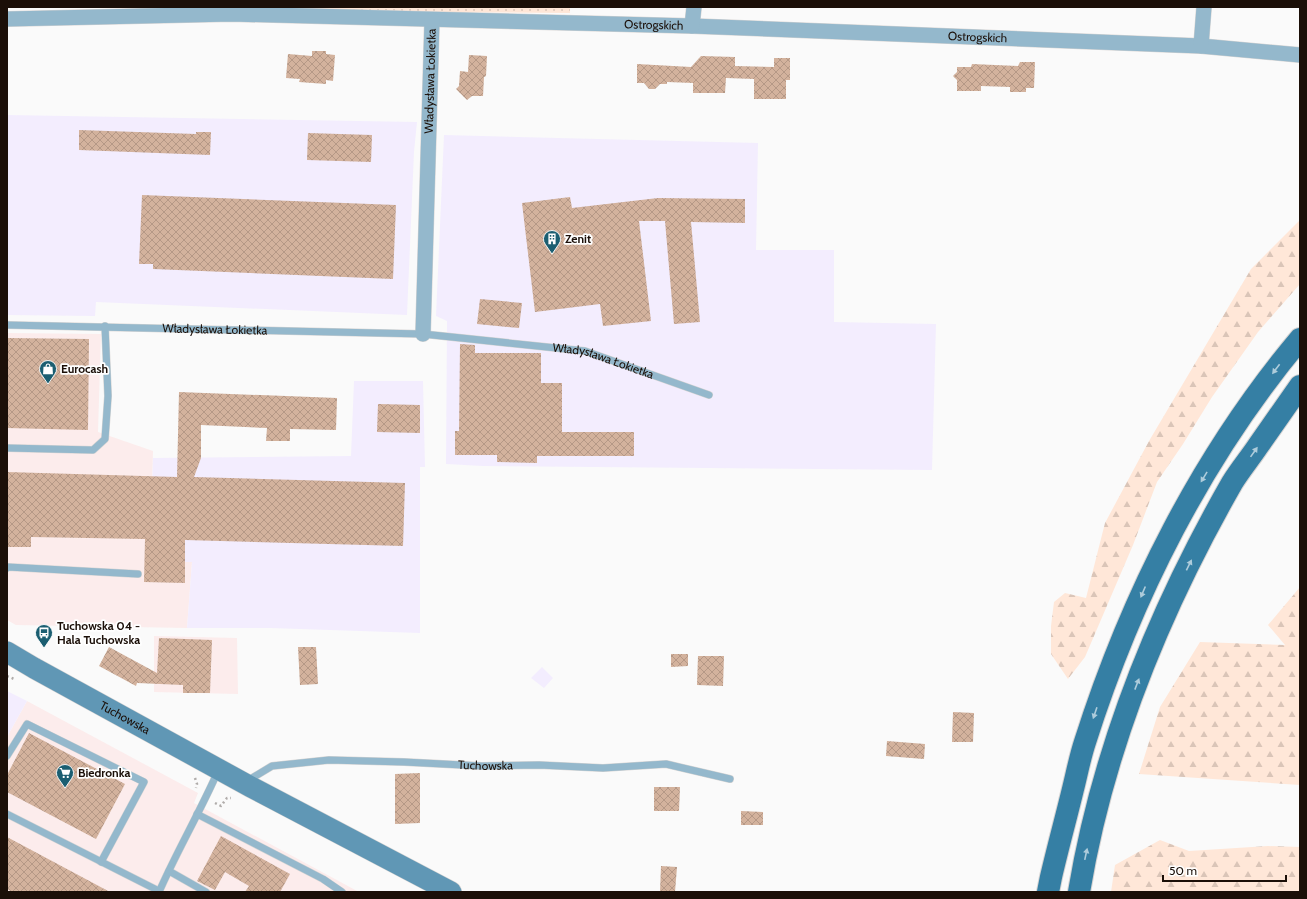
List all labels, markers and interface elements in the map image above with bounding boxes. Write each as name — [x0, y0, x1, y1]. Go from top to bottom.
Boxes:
street label: Ostrogskich — [624, 16, 684, 33]
street label: Władysława Łokietka — [421, 28, 439, 134]
street label: Ostrogskich — [948, 28, 1008, 45]
building icon: Zenit — [542, 229, 562, 254]
place label: Zenit — [565, 231, 591, 246]
street label: Władysława Łokietka — [162, 320, 268, 338]
street label: Władysława Łokietka — [552, 340, 656, 382]
shop icon: Eurocash — [38, 359, 58, 384]
place label: Eurocash — [61, 361, 108, 376]
one-way arrow — [1272, 364, 1280, 374]
one-way arrow — [1250, 447, 1258, 457]
one-way arrow — [1200, 471, 1207, 483]
one-way arrow — [1186, 559, 1192, 570]
one-way arrow — [1140, 586, 1147, 598]
place label: Tuchowska 04 - Hala Tuchowska — [57, 618, 140, 647]
bus stop icon: Tuchowska 04 - Hala Tuchowska — [34, 623, 54, 648]
one-way arrow — [1135, 677, 1141, 689]
street label: Tuchowska — [97, 698, 153, 737]
one-way arrow — [1092, 707, 1098, 719]
street label: Tuchowska — [458, 757, 513, 773]
supermarket icon: Biedronka — [55, 763, 75, 788]
place label: Biedronka — [78, 765, 130, 780]
one-way arrow — [1083, 847, 1089, 860]
scale bar — [1163, 857, 1286, 883]
text: 50 m — [1169, 863, 1197, 878]

